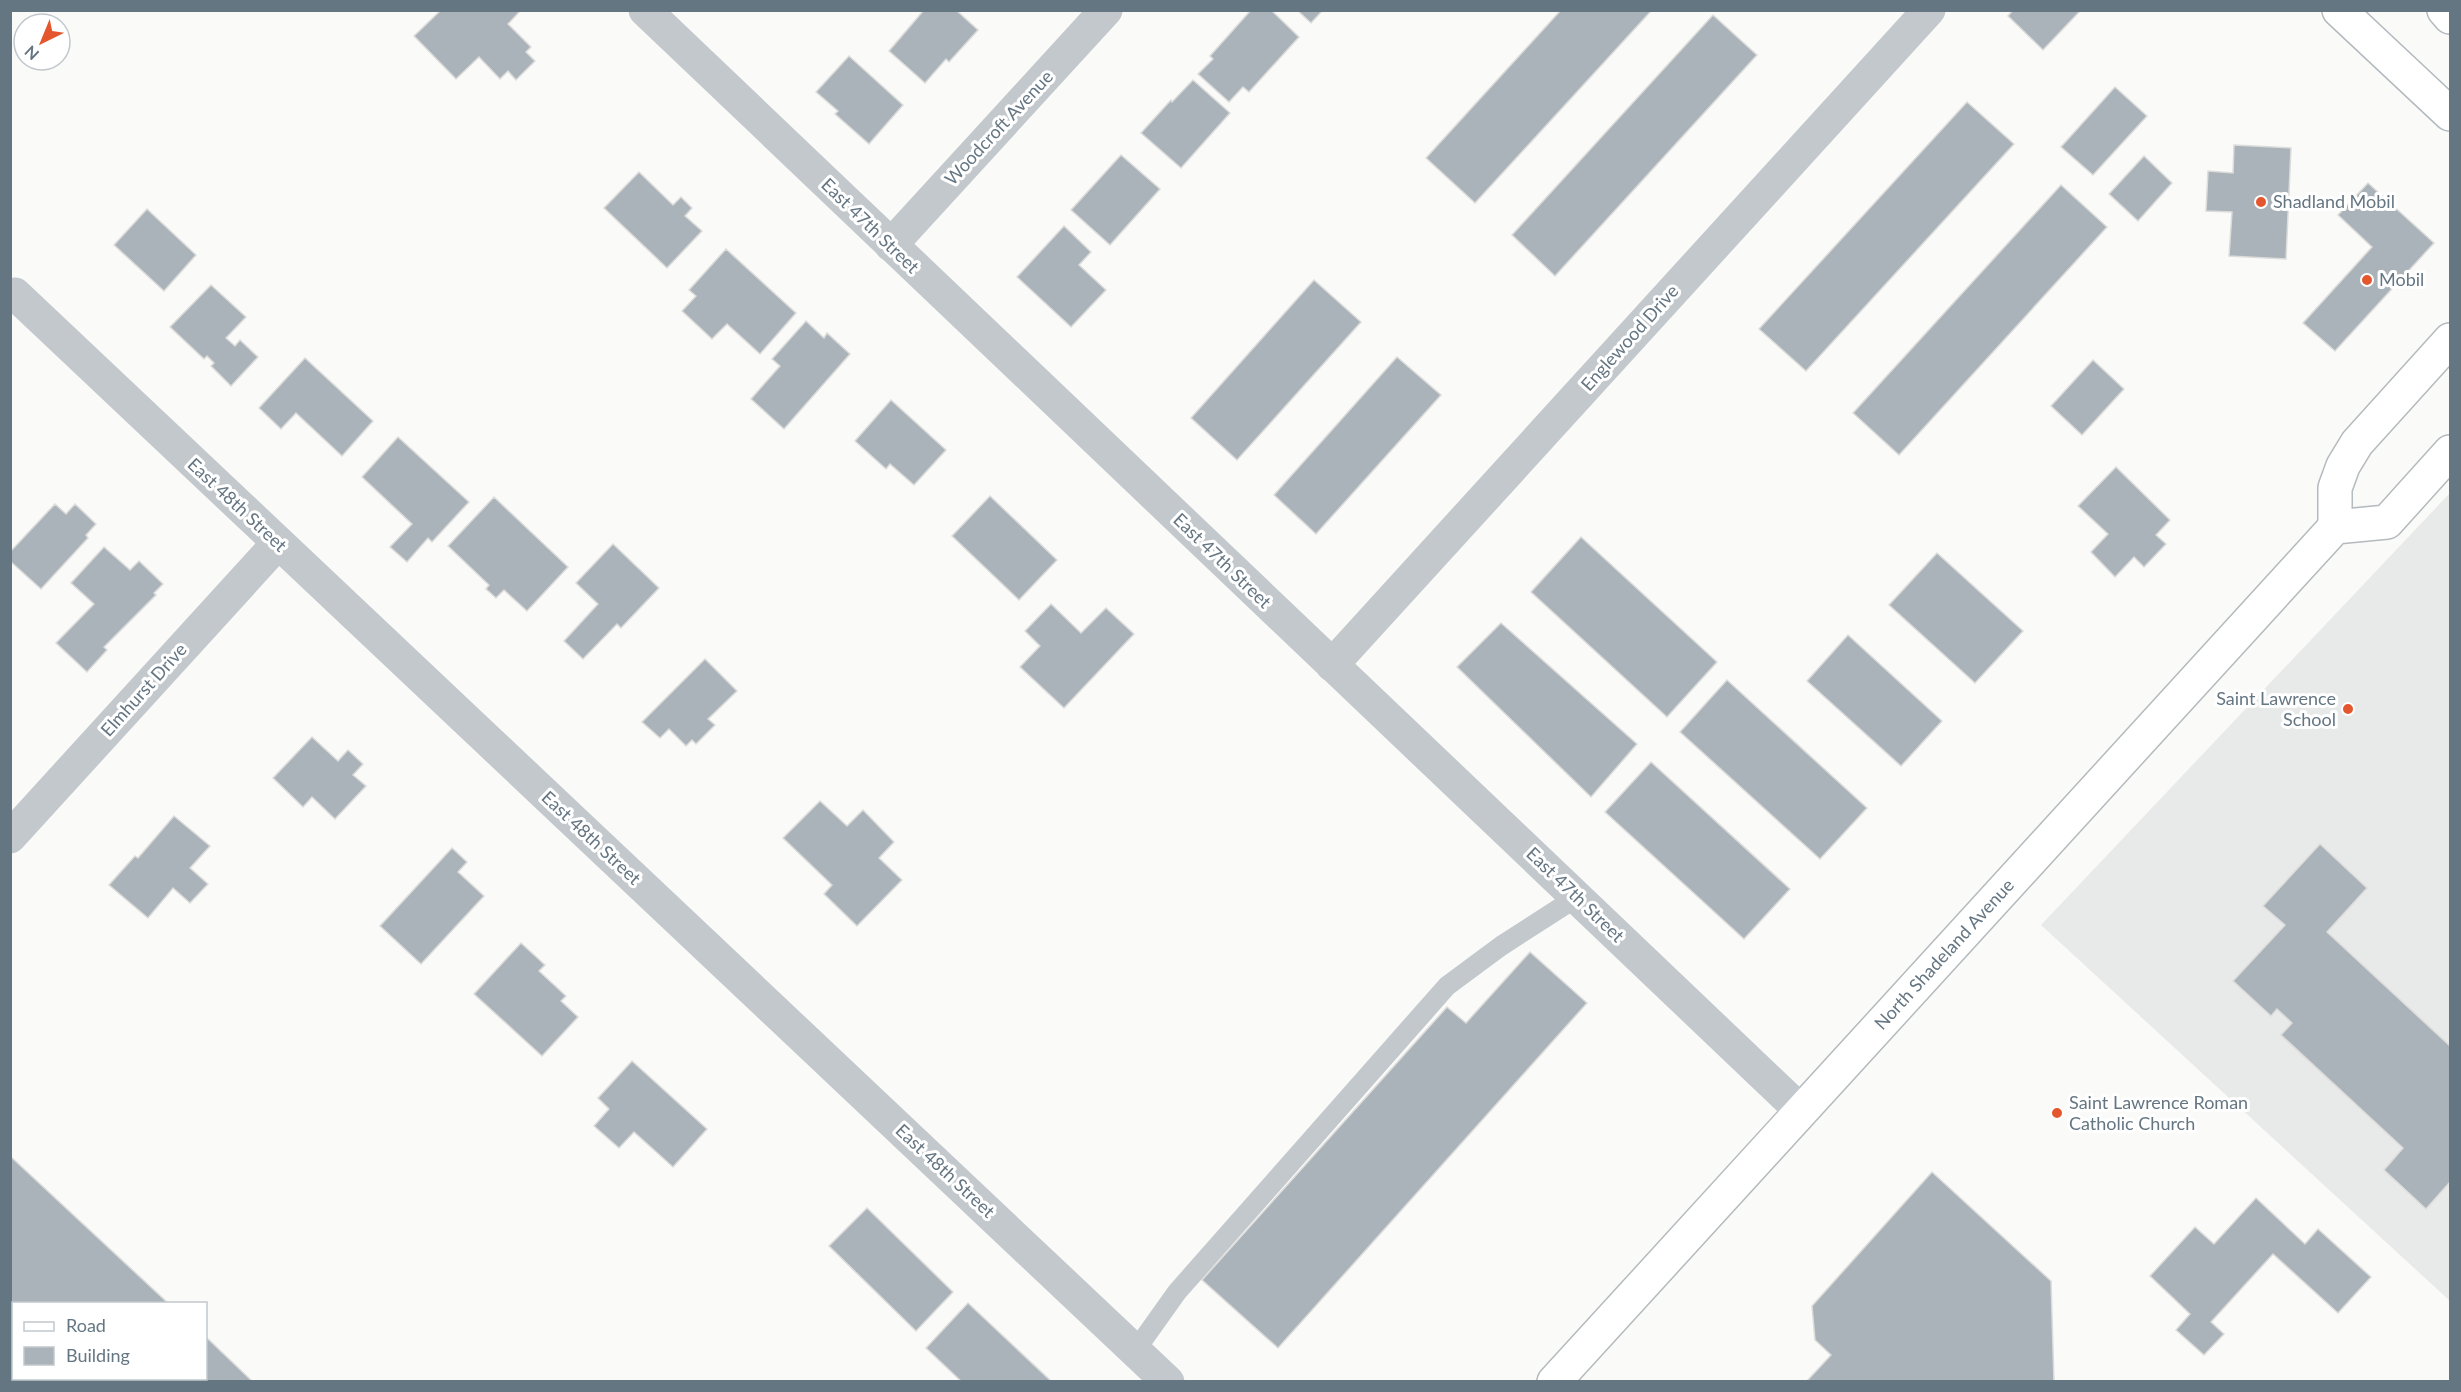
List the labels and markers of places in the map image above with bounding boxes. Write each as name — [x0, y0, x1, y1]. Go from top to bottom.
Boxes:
place label: Shadland Mobil — [2273, 190, 2395, 212]
marker: Shadland Mobil — [2254, 195, 2268, 209]
place label: Mobil — [2379, 268, 2424, 290]
marker: Mobil — [2360, 273, 2374, 287]
place label: Saint Lawrence School — [2216, 687, 2336, 730]
marker: Saint Lawrence School — [2341, 702, 2355, 716]
place label: Saint Lawrence Roman Catholic Church — [2069, 1091, 2248, 1134]
marker: Saint Lawrence Roman Catholic Church — [2050, 1106, 2064, 1120]

